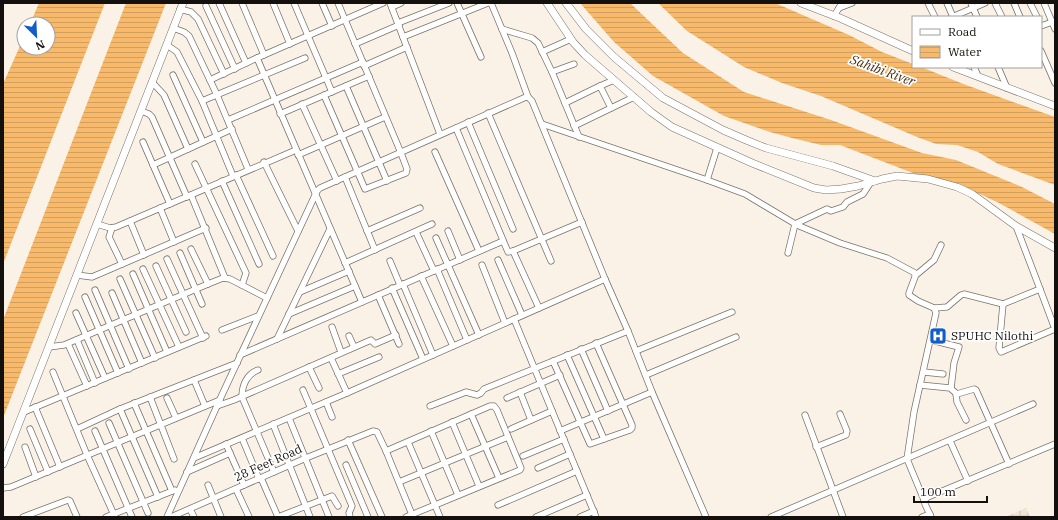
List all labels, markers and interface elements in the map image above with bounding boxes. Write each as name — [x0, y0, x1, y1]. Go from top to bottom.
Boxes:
north arrow — [16, 16, 56, 56]
legend — [912, 16, 1042, 68]
text: Road — [948, 24, 977, 39]
text: N — [33, 37, 47, 53]
text: Water — [948, 44, 982, 59]
water label: Sahibi River — [847, 51, 918, 90]
hospital icon: SPUHC Nilothi — [928, 326, 948, 346]
place label: SPUHC Nilothi — [951, 328, 1034, 343]
street label: 28 Feet Road — [232, 441, 304, 484]
scale bar — [914, 478, 987, 504]
text: 100 m — [920, 484, 956, 499]

